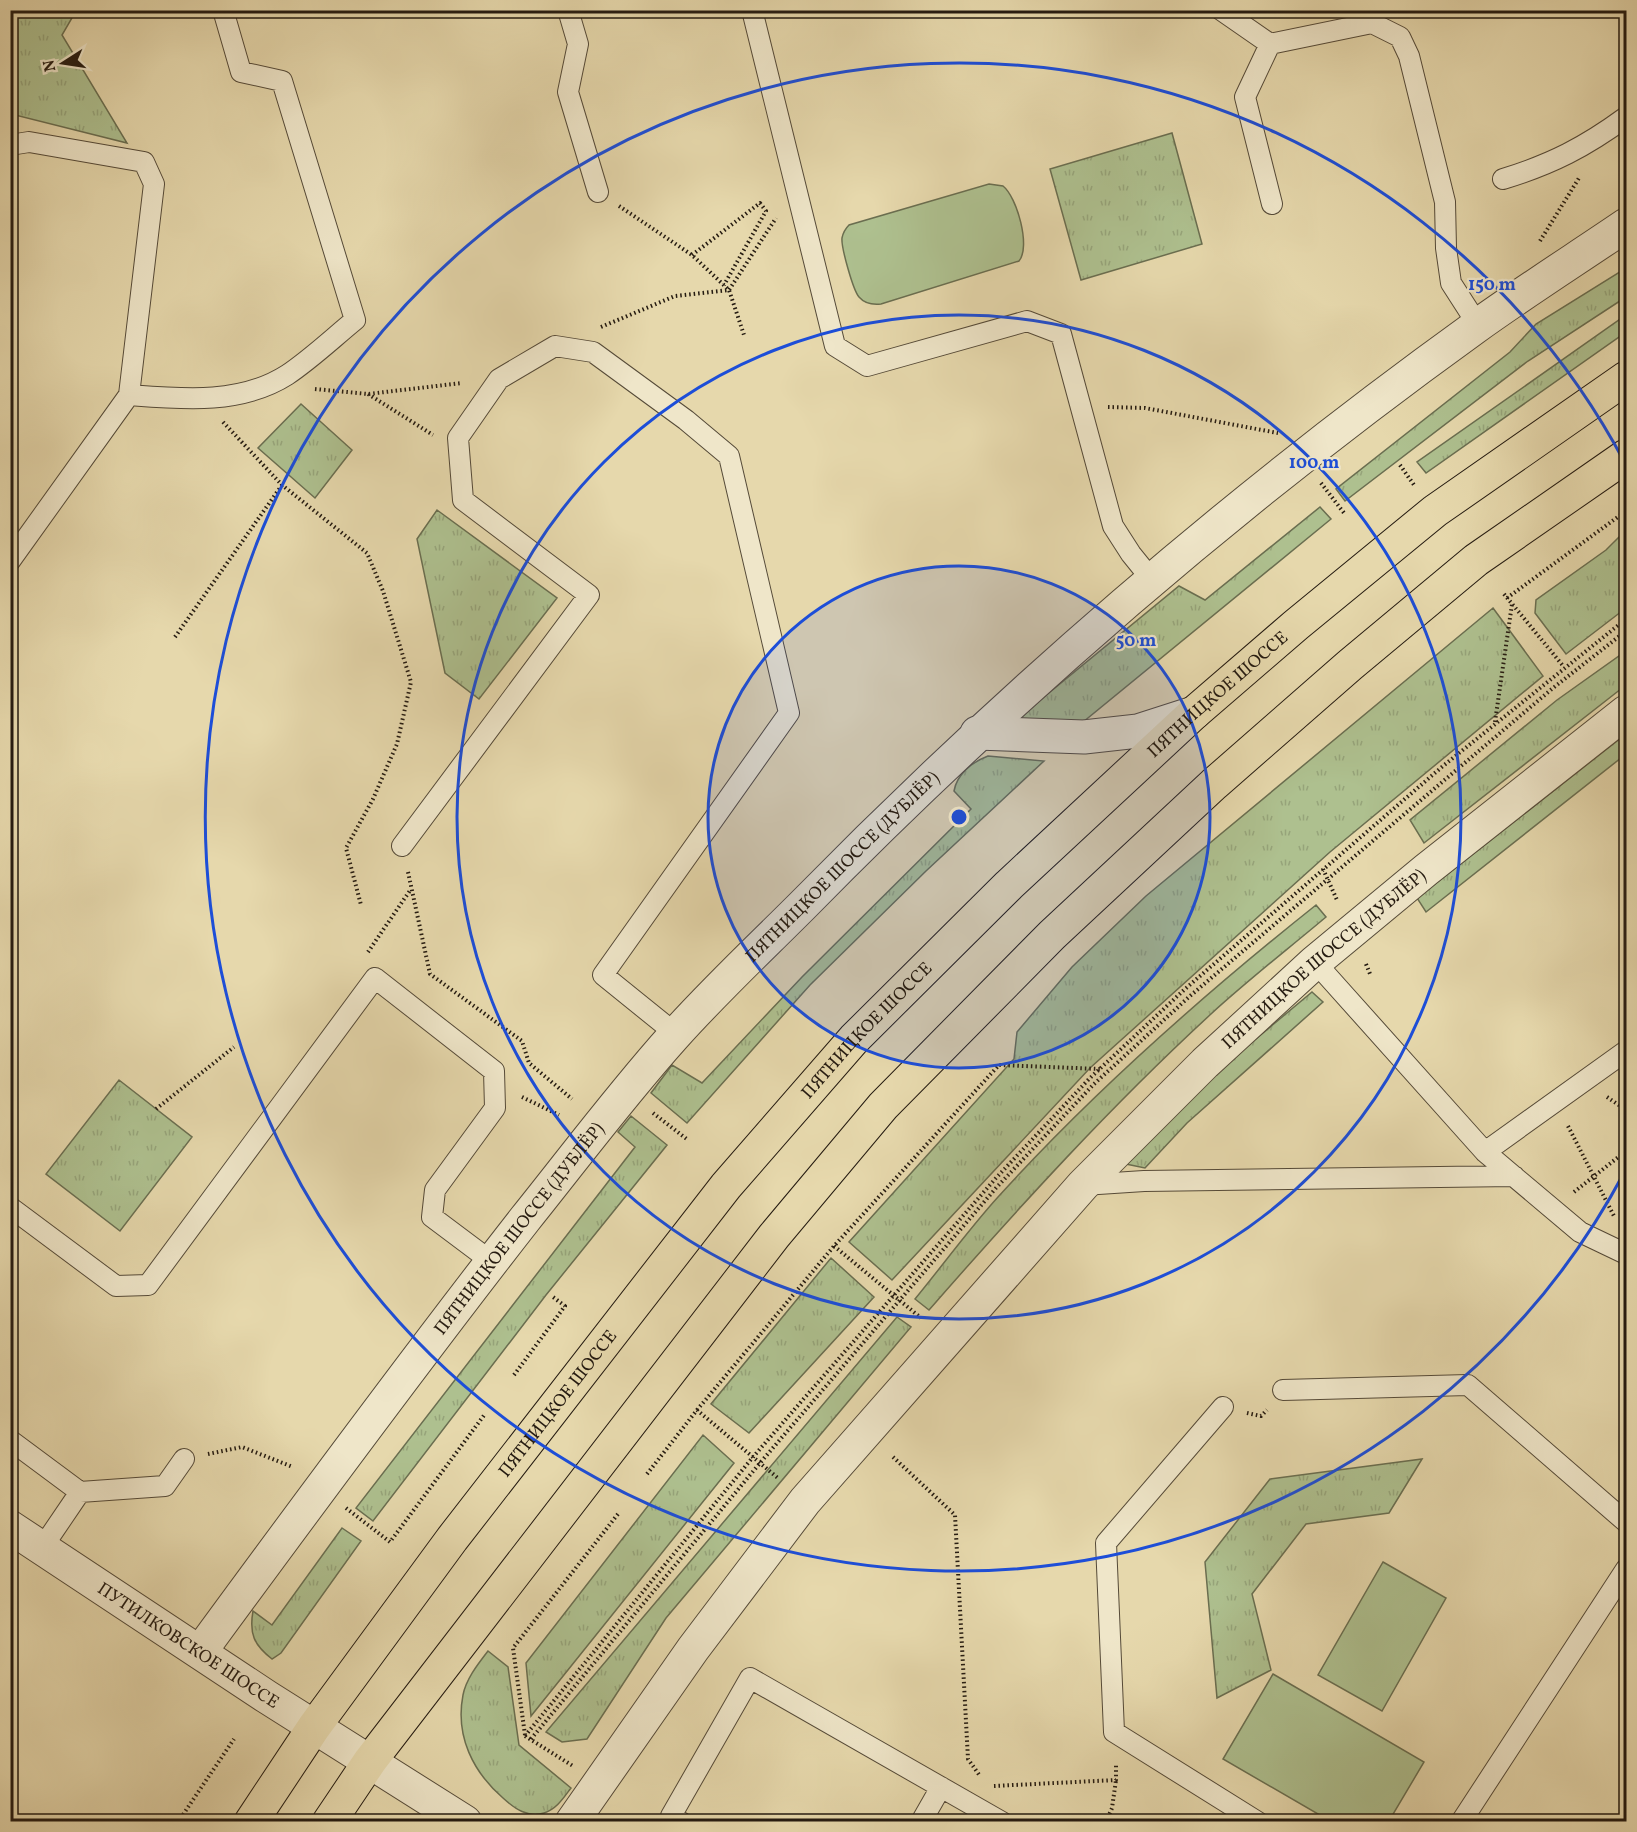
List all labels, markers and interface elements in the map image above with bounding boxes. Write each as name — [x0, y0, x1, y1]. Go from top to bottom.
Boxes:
north arrow — [33, 33, 93, 93]
text: N — [38, 57, 62, 74]
text: 150 m — [1468, 273, 1516, 298]
text: 100 m — [1289, 451, 1339, 476]
street label: ПЯТНИЦКОЕ ШОССЕ — [1142, 626, 1294, 764]
text: 50 m — [1116, 629, 1156, 654]
street label: ПЯТНИЦКОЕ ШОССЕ (ДУБЛЁР) — [741, 766, 945, 969]
centre of rings — [949, 807, 969, 827]
street label: ПЯТНИЦКОЕ ШОССЕ (ДУБЛЁР) — [1217, 864, 1432, 1056]
street label: ПЯТНИЦКОЕ ШОССЕ — [796, 957, 939, 1105]
street label: ПЯТНИЦКОЕ ШОССЕ (ДУБЛЁР) — [429, 1118, 611, 1341]
street label: ПЯТНИЦКОЕ ШОССЕ — [493, 1325, 624, 1483]
street label: ПУТИЛКОВСКОЕ ШОССЕ — [92, 1577, 284, 1716]

